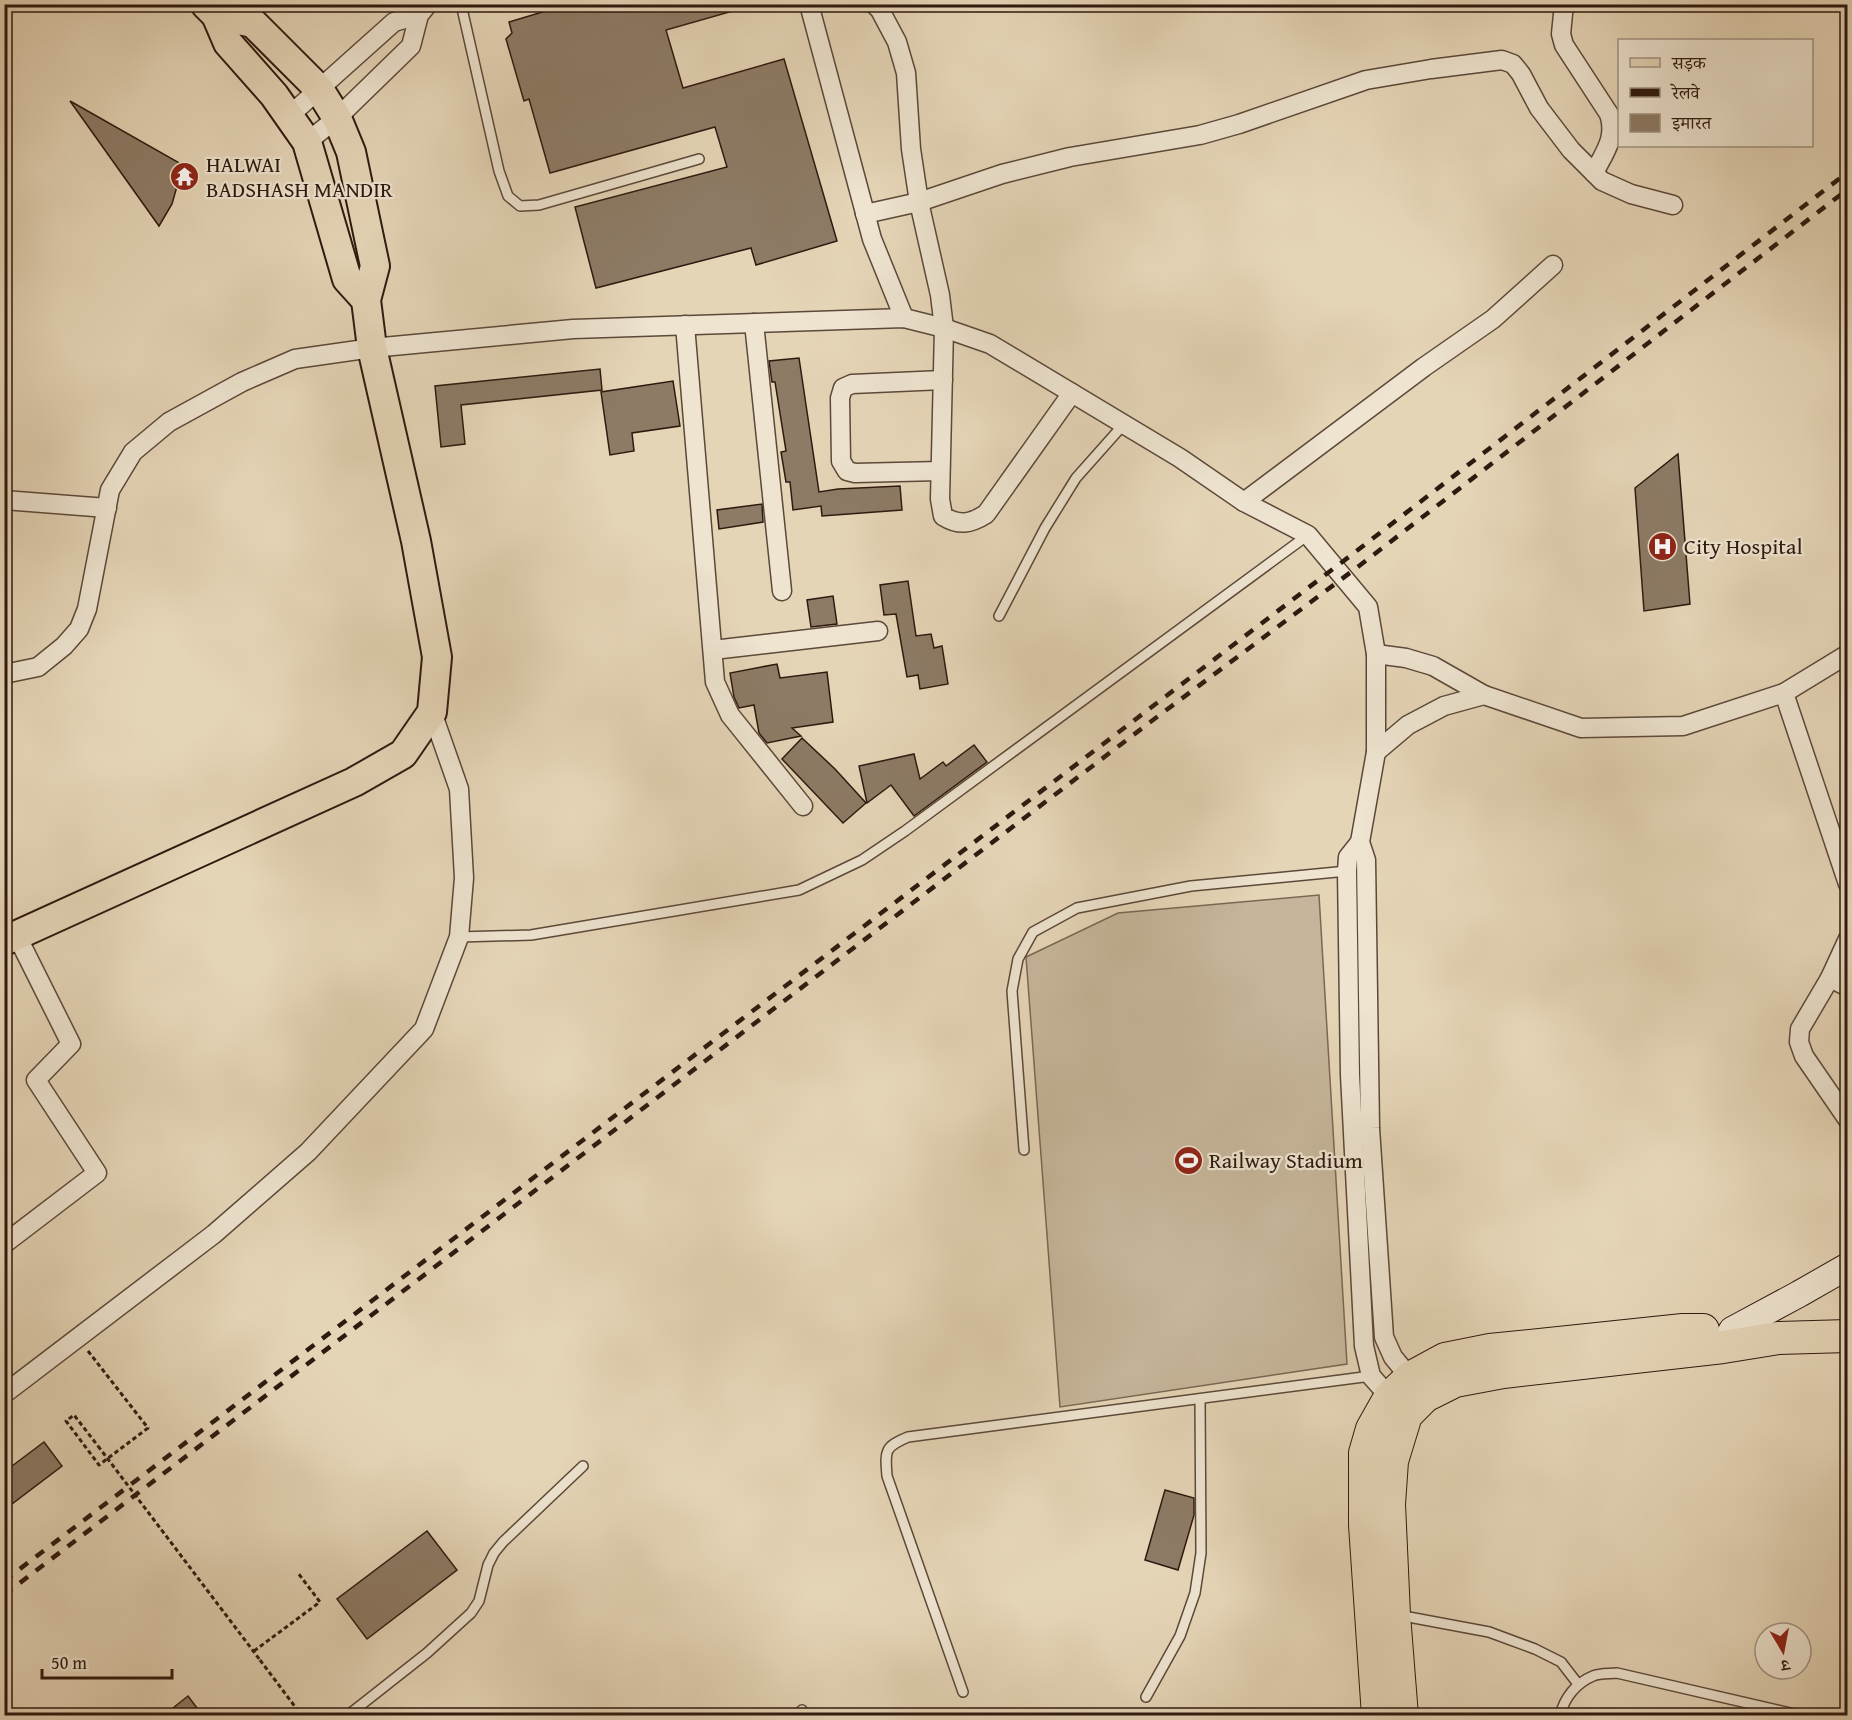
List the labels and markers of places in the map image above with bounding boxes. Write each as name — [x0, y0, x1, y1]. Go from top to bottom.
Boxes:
place label: HALWAI BADSHASH MANDIR — [206, 148, 393, 205]
temple icon: HALWAI BADSHASH MANDIR — [169, 161, 201, 193]
hospital icon: City Hospital — [1647, 530, 1679, 562]
place label: City Hospital — [1684, 530, 1803, 562]
sports icon: Railway Stadium — [1172, 1144, 1204, 1176]
place label: Railway Stadium — [1209, 1144, 1363, 1176]

